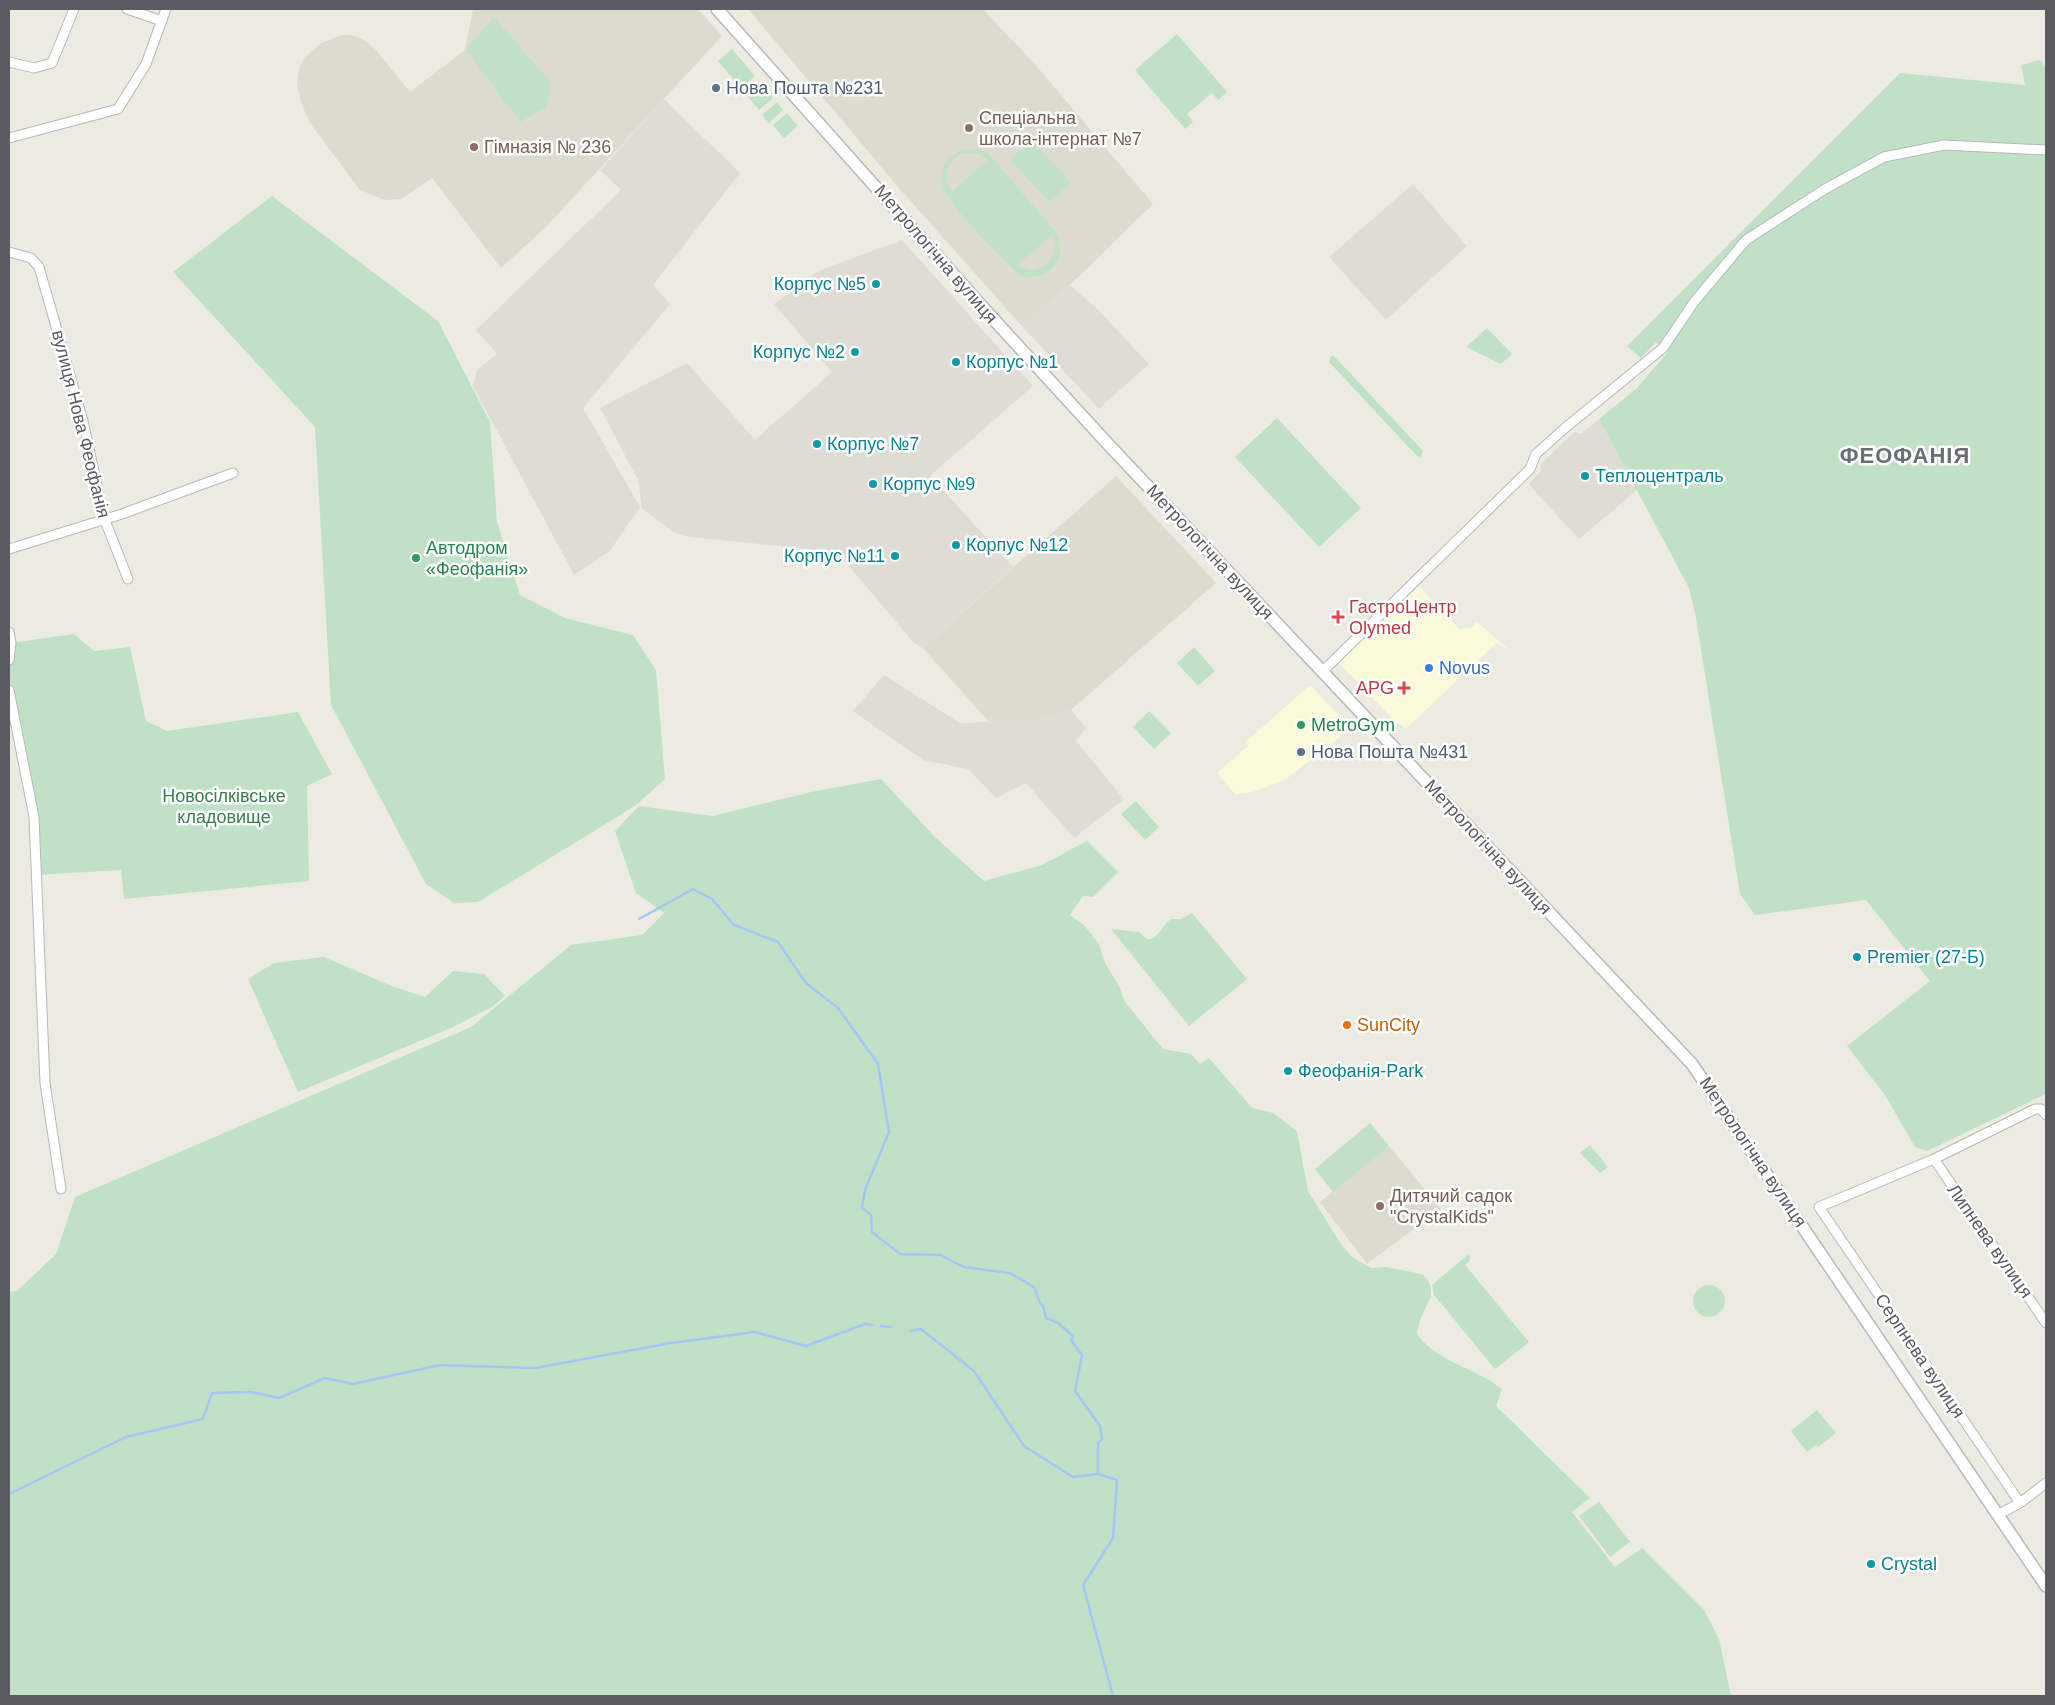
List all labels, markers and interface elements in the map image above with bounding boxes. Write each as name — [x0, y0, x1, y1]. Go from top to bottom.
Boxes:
place label: Нова Пошта №231 — [726, 78, 883, 98]
marker: Нова Пошта №231 — [710, 82, 722, 94]
place label: Спеціальна школа-інтернат №7 — [979, 108, 1142, 149]
marker: Спеціальна школа-інтернат №7 — [963, 122, 975, 134]
place label: Гімназія № 236 — [484, 137, 611, 157]
marker: Гімназія № 236 — [468, 141, 480, 153]
street label: Метрологічна вулиця — [871, 181, 1001, 327]
place label: Корпус №5 — [774, 274, 866, 294]
marker: Корпус №5 — [870, 278, 882, 290]
street label: вулиця Нова Феофанія — [48, 328, 114, 520]
place label: Корпус №2 — [753, 342, 845, 362]
marker: Корпус №2 — [849, 346, 861, 358]
place label: Корпус №1 — [966, 352, 1058, 372]
marker: Корпус №1 — [950, 356, 962, 368]
place label: Корпус №7 — [827, 434, 919, 454]
marker: Корпус №7 — [811, 438, 823, 450]
district label: ФЕОФАНІЯ — [1840, 443, 1970, 468]
place label: Теплоцентраль — [1595, 466, 1724, 486]
marker: Теплоцентраль — [1579, 470, 1591, 482]
place label: Корпус №9 — [883, 474, 975, 494]
marker: Корпус №9 — [867, 478, 879, 490]
street label: Метрологічна вулиця — [1143, 481, 1277, 623]
place label: Корпус №12 — [966, 535, 1068, 555]
place label: Автодром «Феофанія» — [426, 538, 528, 579]
marker: Корпус №12 — [950, 539, 962, 551]
place label: Корпус №11 — [784, 546, 885, 566]
marker: Корпус №11 — [889, 550, 901, 562]
marker: Автодром «Феофанія» — [410, 552, 422, 564]
place label: ГастроЦентр Olymed — [1349, 597, 1457, 638]
marker: ГастроЦентр Olymed — [1331, 610, 1345, 624]
place label: Novus — [1439, 658, 1490, 678]
marker: Novus — [1423, 662, 1435, 674]
place label: APG — [1356, 678, 1394, 698]
marker: APG — [1398, 682, 1410, 694]
place label: MetroGym — [1311, 715, 1395, 735]
marker: MetroGym — [1295, 719, 1307, 731]
place label: Нова Пошта №431 — [1311, 742, 1468, 762]
marker: Нова Пошта №431 — [1295, 746, 1307, 758]
street label: Метрологічна вулиця — [1421, 776, 1555, 918]
park label: Новосілківське кладовище — [162, 786, 286, 827]
place label: Premier (27-Б) — [1867, 947, 1985, 967]
marker: Premier (27-Б) — [1851, 951, 1863, 963]
place label: SunCity — [1357, 1015, 1420, 1035]
marker: SunCity — [1341, 1019, 1353, 1031]
place label: Феофанія-Park — [1298, 1061, 1424, 1081]
marker: Феофанія-Park — [1282, 1065, 1294, 1077]
street label: Метрологічна вулиця — [1695, 1073, 1811, 1231]
street label: Липнева вулиця — [1943, 1180, 2037, 1302]
place label: Дитячий садок "CrystalKids" — [1390, 1186, 1512, 1227]
marker: Дитячий садок "CrystalKids" — [1374, 1200, 1386, 1212]
street label: Серпнева вулиця — [1871, 1290, 1969, 1422]
place label: Crystal — [1881, 1554, 1937, 1574]
marker: Crystal — [1865, 1558, 1877, 1570]

